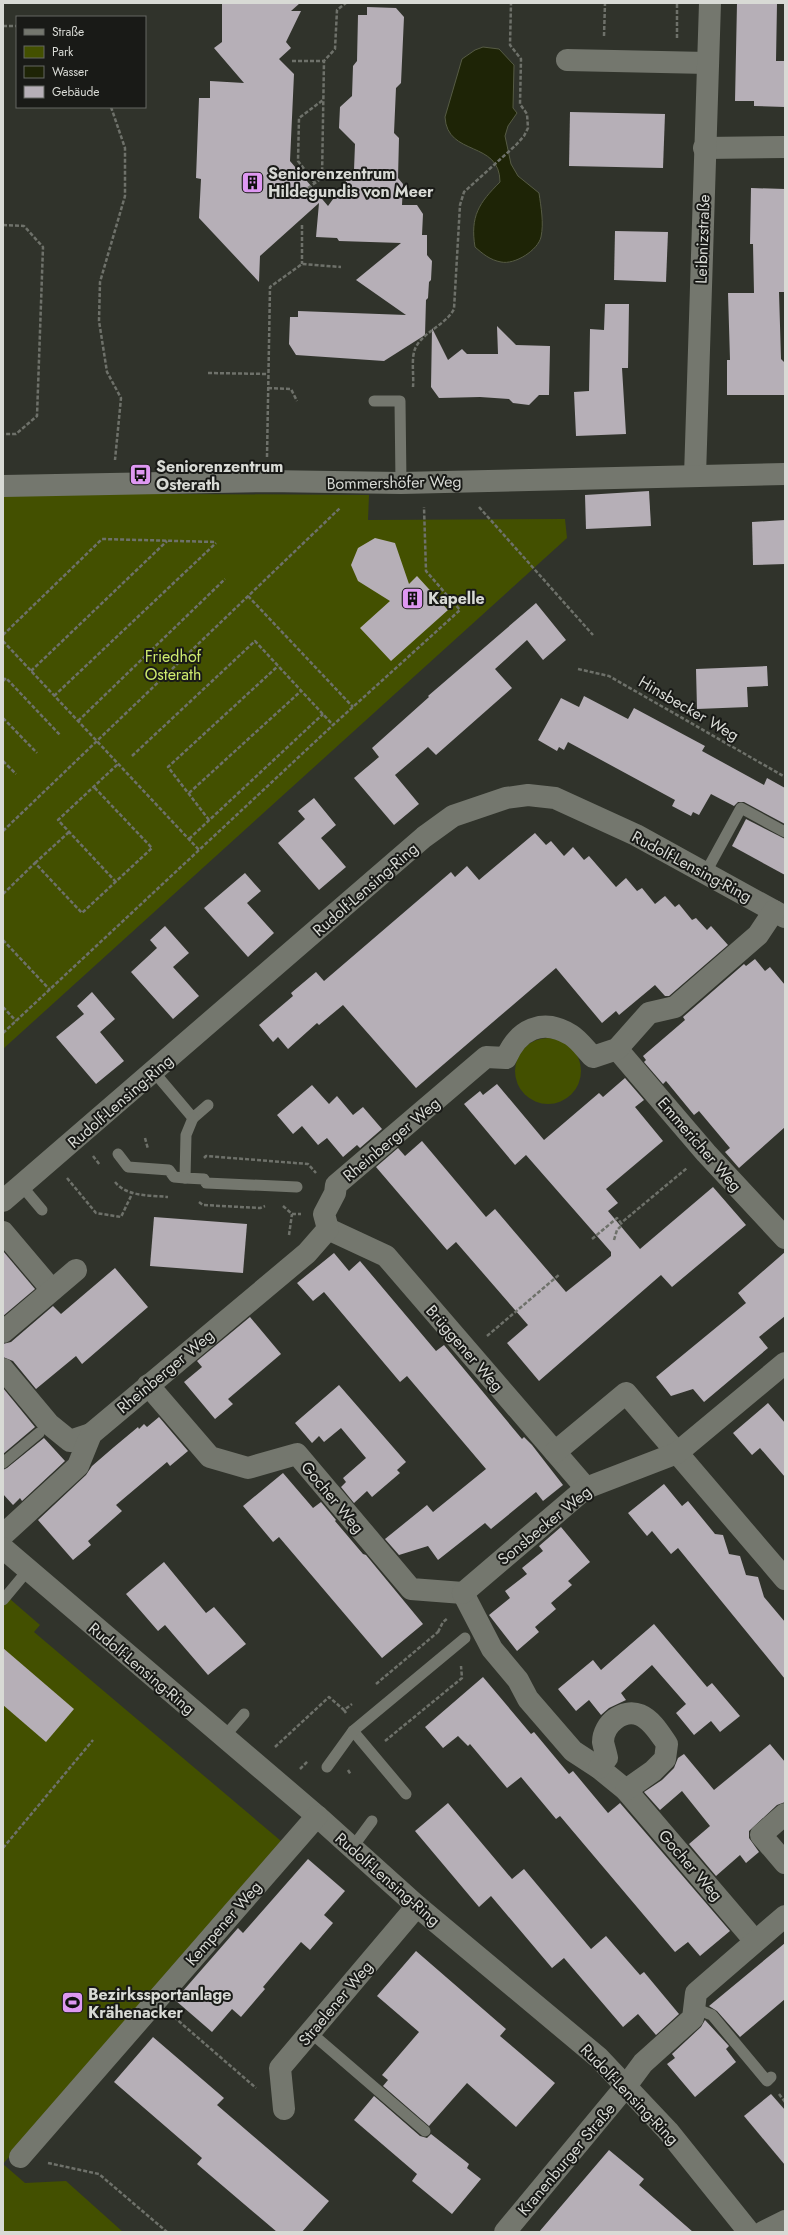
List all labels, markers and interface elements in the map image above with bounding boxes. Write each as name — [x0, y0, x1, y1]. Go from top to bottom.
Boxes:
legend — [16, 16, 146, 108]
text: Straße — [52, 23, 84, 41]
text: Park — [52, 43, 74, 61]
text: Wasser — [52, 63, 89, 81]
text: Gebäude — [52, 83, 99, 101]
place label: Seniorenzentrum Hildegundis von Meer — [268, 162, 434, 203]
building icon: Seniorenzentrum Hildegundis von Meer — [239, 169, 265, 195]
street label: Leibnizstraße — [689, 194, 716, 284]
place label: Seniorenzentrum Osterath — [156, 455, 283, 496]
bus stop icon: Seniorenzentrum Osterath — [127, 462, 153, 488]
street label: Bommershöfer Weg — [326, 470, 462, 495]
building icon: Kapelle — [399, 585, 425, 611]
place label: Kapelle — [428, 587, 485, 610]
park label: Friedhof Osterath — [145, 645, 202, 686]
street label: Hinsbecker Weg — [634, 670, 743, 747]
street label: Rudolf-Lensing-Ring — [628, 825, 756, 908]
street label: Rudolf-Lensing-Ring — [308, 837, 423, 942]
street label: Rudolf-Lensing-Ring — [63, 1049, 178, 1154]
street label: Rheinberger Weg — [338, 1092, 445, 1187]
street label: Emmericher Weg — [652, 1092, 747, 1196]
street label: Brüggener Weg — [420, 1300, 509, 1397]
street label: Rheinberger Weg — [112, 1324, 219, 1419]
street label: Gocher Weg — [296, 1456, 370, 1538]
street label: Sonsbecker Weg — [493, 1480, 596, 1570]
street label: Rudolf-Lensing-Ring — [83, 1617, 200, 1720]
street label: Gocher Weg — [653, 1825, 728, 1906]
street label: Rudolf-Lensing-Ring — [330, 1827, 445, 1932]
street label: Kempener Weg — [180, 1876, 267, 1971]
street label: Straelener Weg — [293, 1956, 378, 2051]
place label: Bezirkssportanlage Krähenacker — [88, 1983, 231, 2024]
sports icon: Bezirkssportanlage Krähenacker — [60, 1990, 86, 2016]
street label: Rudolf-Lensing-Ring — [575, 2039, 684, 2150]
street label: Kranenburger Straße — [512, 2098, 620, 2221]

